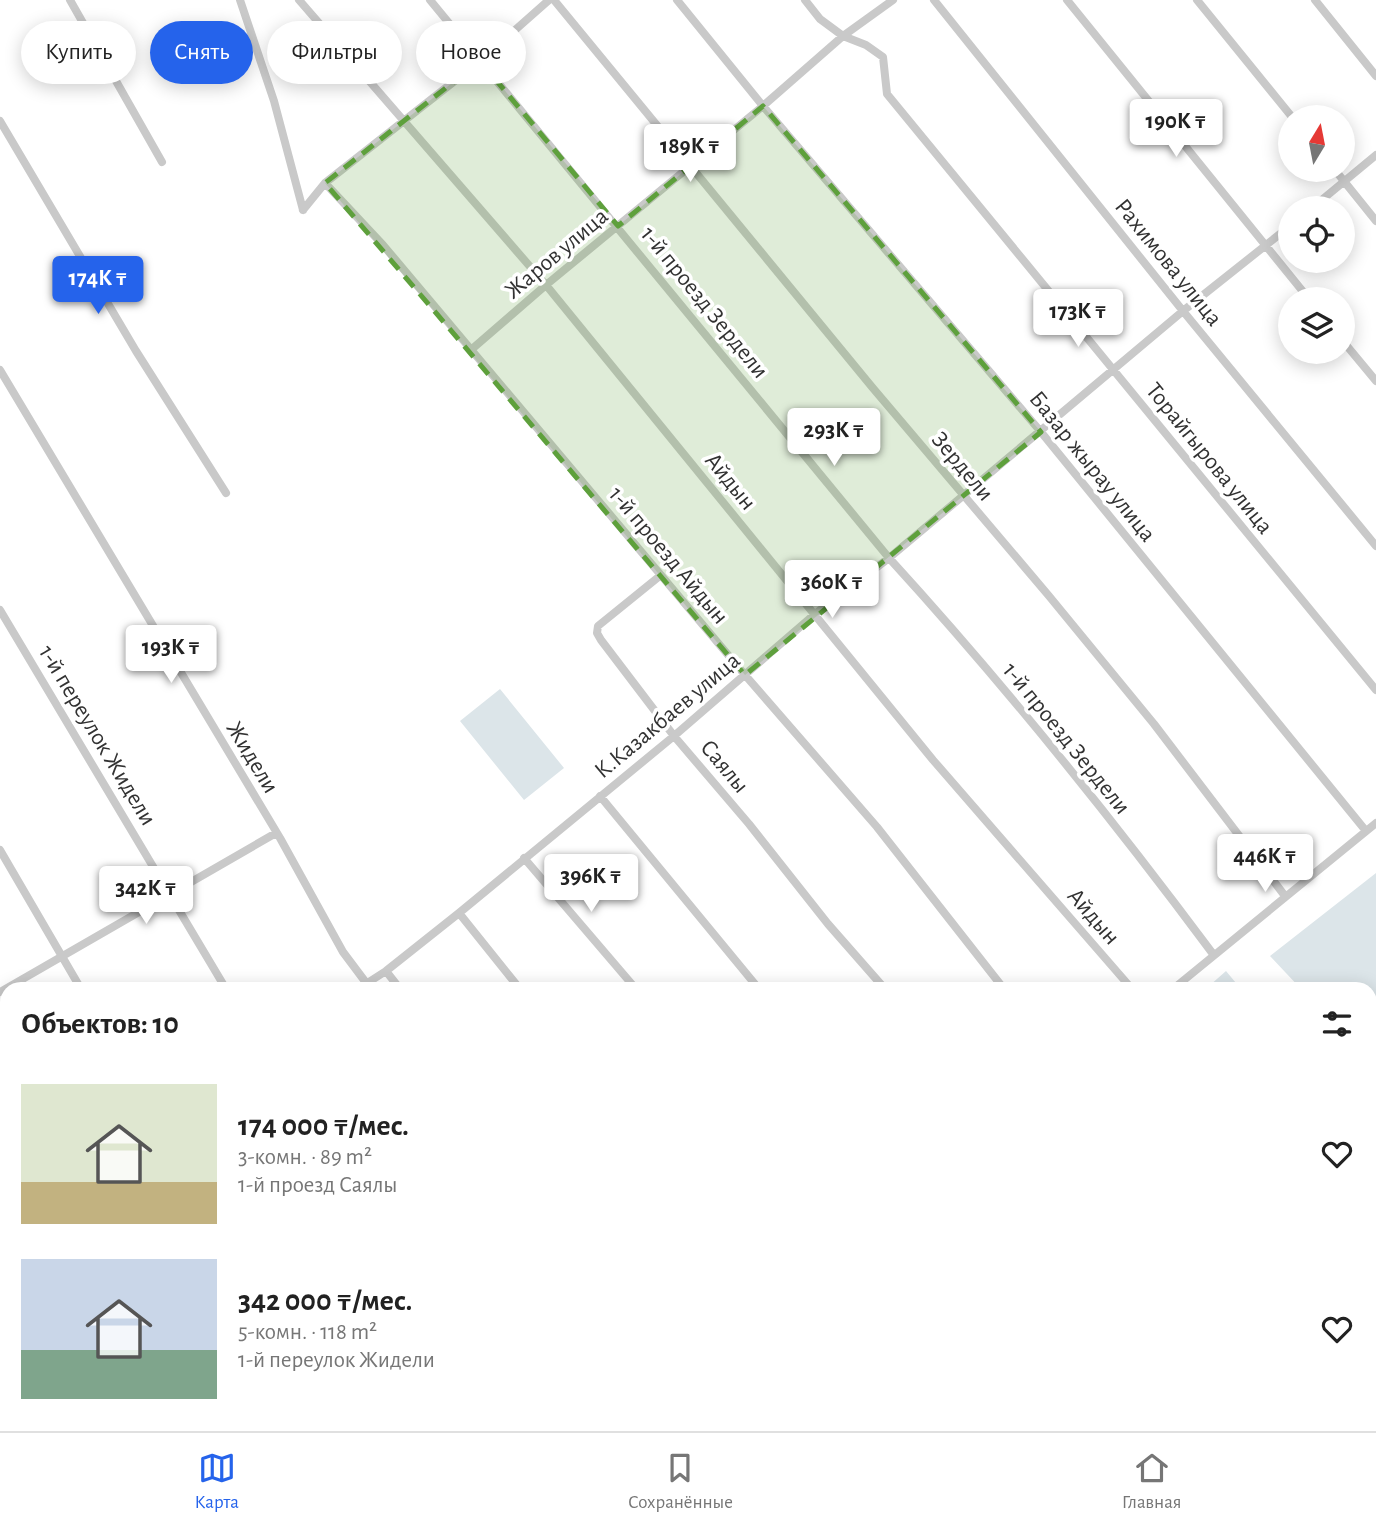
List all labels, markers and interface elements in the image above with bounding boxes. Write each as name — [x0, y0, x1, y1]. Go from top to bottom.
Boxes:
chip: Купить — [21, 21, 136, 84]
chip: Снять — [150, 21, 253, 84]
chip: Фильтры — [267, 21, 402, 84]
chip: Новое — [416, 21, 526, 84]
pin: 190K ₸ — [1119, 100, 1233, 159]
north arrow — [1278, 105, 1354, 182]
map controls — [1278, 105, 1355, 364]
text: 190K ₸ — [1146, 110, 1206, 133]
pin: 189K ₸ — [633, 124, 747, 184]
text: 189K ₸ — [660, 135, 720, 158]
street label: Рахимова улица — [1110, 195, 1227, 331]
button: locate — [1278, 196, 1355, 273]
street label: Жаров улица — [501, 204, 613, 304]
street label: 1-й проезд Зердели — [636, 222, 772, 383]
pin: 174K ₸ — [41, 256, 155, 316]
text: 174K ₸ — [68, 267, 128, 290]
button: layers — [1278, 287, 1355, 364]
pin: 173K ₸ — [1021, 290, 1135, 349]
text: 173K ₸ — [1049, 300, 1107, 323]
street label: Торайгырова улица — [1141, 379, 1277, 539]
street label: Базар жырау улица — [1024, 387, 1160, 546]
pin: 293K ₸ — [777, 408, 891, 468]
text: 293K ₸ — [803, 419, 865, 442]
street label: Зердели — [927, 427, 998, 506]
street label: Айдын — [700, 448, 760, 515]
street label: 1-й проезд Айдын — [604, 482, 732, 629]
pin: 360K ₸ — [775, 560, 889, 620]
text: 360K ₸ — [801, 571, 863, 594]
pin: 193K ₸ — [114, 626, 228, 685]
text: 193K ₸ — [142, 636, 200, 659]
street label: 1-й переулок Жидели — [34, 641, 160, 830]
street label: К.Казакбаев улица — [590, 648, 745, 783]
street label: 1-й проезд Зердели — [998, 658, 1134, 819]
street label: Жидели — [221, 717, 283, 798]
street label: Саялы — [695, 735, 753, 798]
pin: 446K ₸ — [1208, 834, 1322, 894]
text: 446K ₸ — [1233, 845, 1297, 868]
pin: 396K ₸ — [534, 855, 648, 914]
text: 396K ₸ — [560, 865, 622, 888]
pin: 342K ₸ — [89, 866, 203, 926]
text: 342K ₸ — [115, 877, 177, 900]
street label: Айдын — [1063, 884, 1124, 949]
icon: filters — [1318, 1005, 1356, 1043]
text: Объектов: 10 — [21, 1009, 179, 1039]
text: 174 000 ₸/мес. — [238, 1111, 409, 1141]
icon: home — [77, 1112, 161, 1196]
icon: heart — [1318, 1135, 1356, 1173]
text: 3-комн. · 89 m² — [238, 1146, 372, 1169]
text: 1-й проезд Саялы — [238, 1174, 398, 1197]
text: 342 000 ₸/мес. — [238, 1286, 412, 1316]
icon: home — [77, 1287, 161, 1371]
icon: heart — [1318, 1310, 1356, 1348]
text: 5-комн. · 118 m² — [238, 1321, 377, 1344]
text: 1-й переулок Жидели — [238, 1349, 435, 1372]
tab: Карта — [194, 1449, 239, 1514]
tab: Сохранённые — [628, 1449, 733, 1514]
tab: Главная — [1122, 1449, 1182, 1514]

